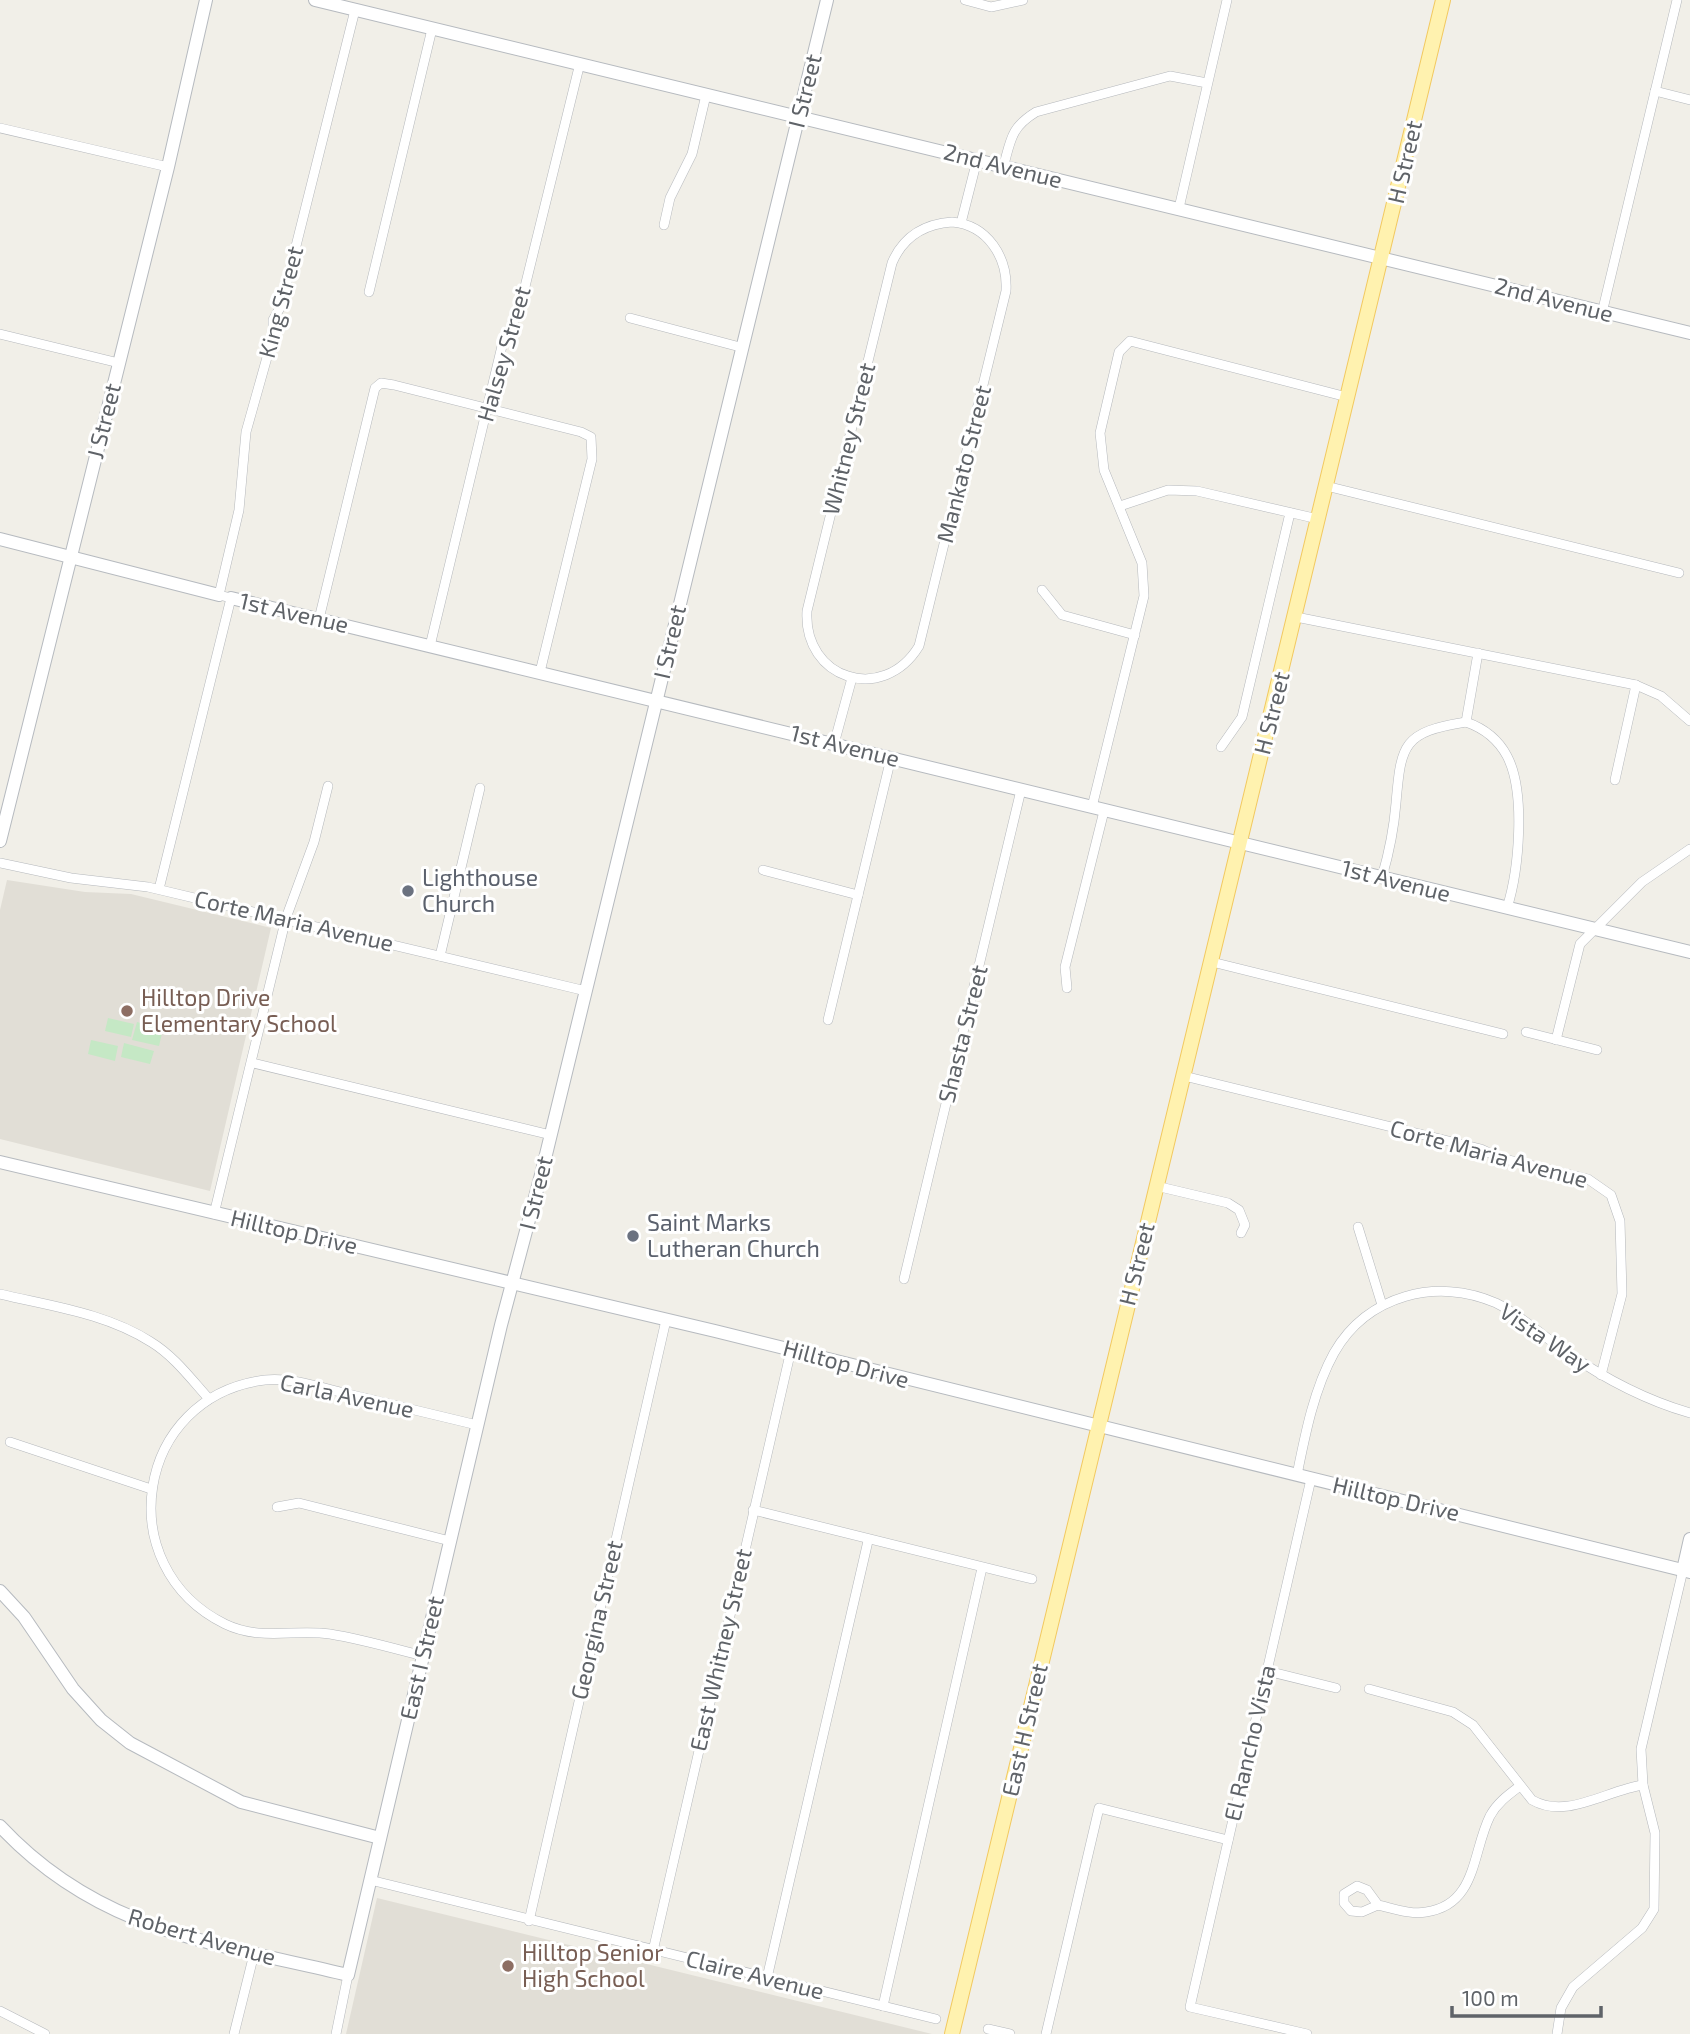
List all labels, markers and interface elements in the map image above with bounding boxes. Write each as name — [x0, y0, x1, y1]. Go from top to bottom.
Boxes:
street label: I Street — [781, 51, 827, 131]
street label: H Street — [1381, 117, 1427, 206]
street label: 2nd Avenue — [941, 137, 1065, 193]
street label: King Street — [252, 243, 308, 361]
street label: 2nd Avenue — [1492, 271, 1616, 327]
street label: Halsey Street — [470, 283, 536, 425]
street label: Whitney Street — [816, 359, 881, 518]
street label: J Street — [80, 380, 126, 461]
street label: Mankato Street — [930, 382, 996, 545]
street label: 1st Avenue — [237, 586, 352, 638]
street label: I Street — [647, 602, 691, 682]
street label: H Street — [1247, 668, 1295, 757]
street label: 1st Avenue — [788, 718, 903, 772]
street label: 1st Avenue — [1339, 853, 1454, 907]
place label: Lighthouse Church — [422, 863, 538, 917]
street label: Corte Maria Avenue — [192, 883, 397, 957]
marker: Lighthouse Church — [400, 883, 416, 899]
street label: Shasta Street — [931, 962, 993, 1106]
place label: Hilltop Drive Elementary School — [141, 983, 337, 1037]
marker: Hilltop Drive Elementary School — [119, 1003, 135, 1019]
street label: Corte Maria Avenue — [1387, 1113, 1591, 1193]
street label: I Street — [512, 1153, 558, 1233]
street label: Hilltop Drive — [228, 1203, 360, 1259]
place label: Saint Marks Lutheran Church — [647, 1208, 820, 1262]
street label: H Street — [1112, 1219, 1160, 1308]
marker: Saint Marks Lutheran Church — [625, 1228, 641, 1244]
street label: Vista Way — [1495, 1297, 1596, 1378]
street label: Hilltop Drive — [780, 1333, 912, 1393]
street label: Carla Avenue — [278, 1367, 417, 1423]
street label: Hilltop Drive — [1330, 1470, 1462, 1526]
street label: Georgina Street — [564, 1537, 628, 1702]
street label: East Whitney Street — [683, 1546, 757, 1754]
street label: East I Street — [393, 1593, 449, 1722]
street label: East H Street — [995, 1660, 1053, 1799]
street label: El Rancho Vista — [1217, 1662, 1281, 1824]
street label: Robert Avenue — [125, 1902, 279, 1970]
place label: Hilltop Senior High School — [522, 1938, 663, 1992]
street label: Claire Avenue — [683, 1943, 827, 2005]
marker: Hilltop Senior High School — [500, 1958, 516, 1974]
scale bar — [1452, 1974, 1601, 2018]
text: 100 m — [1462, 1985, 1519, 2010]

